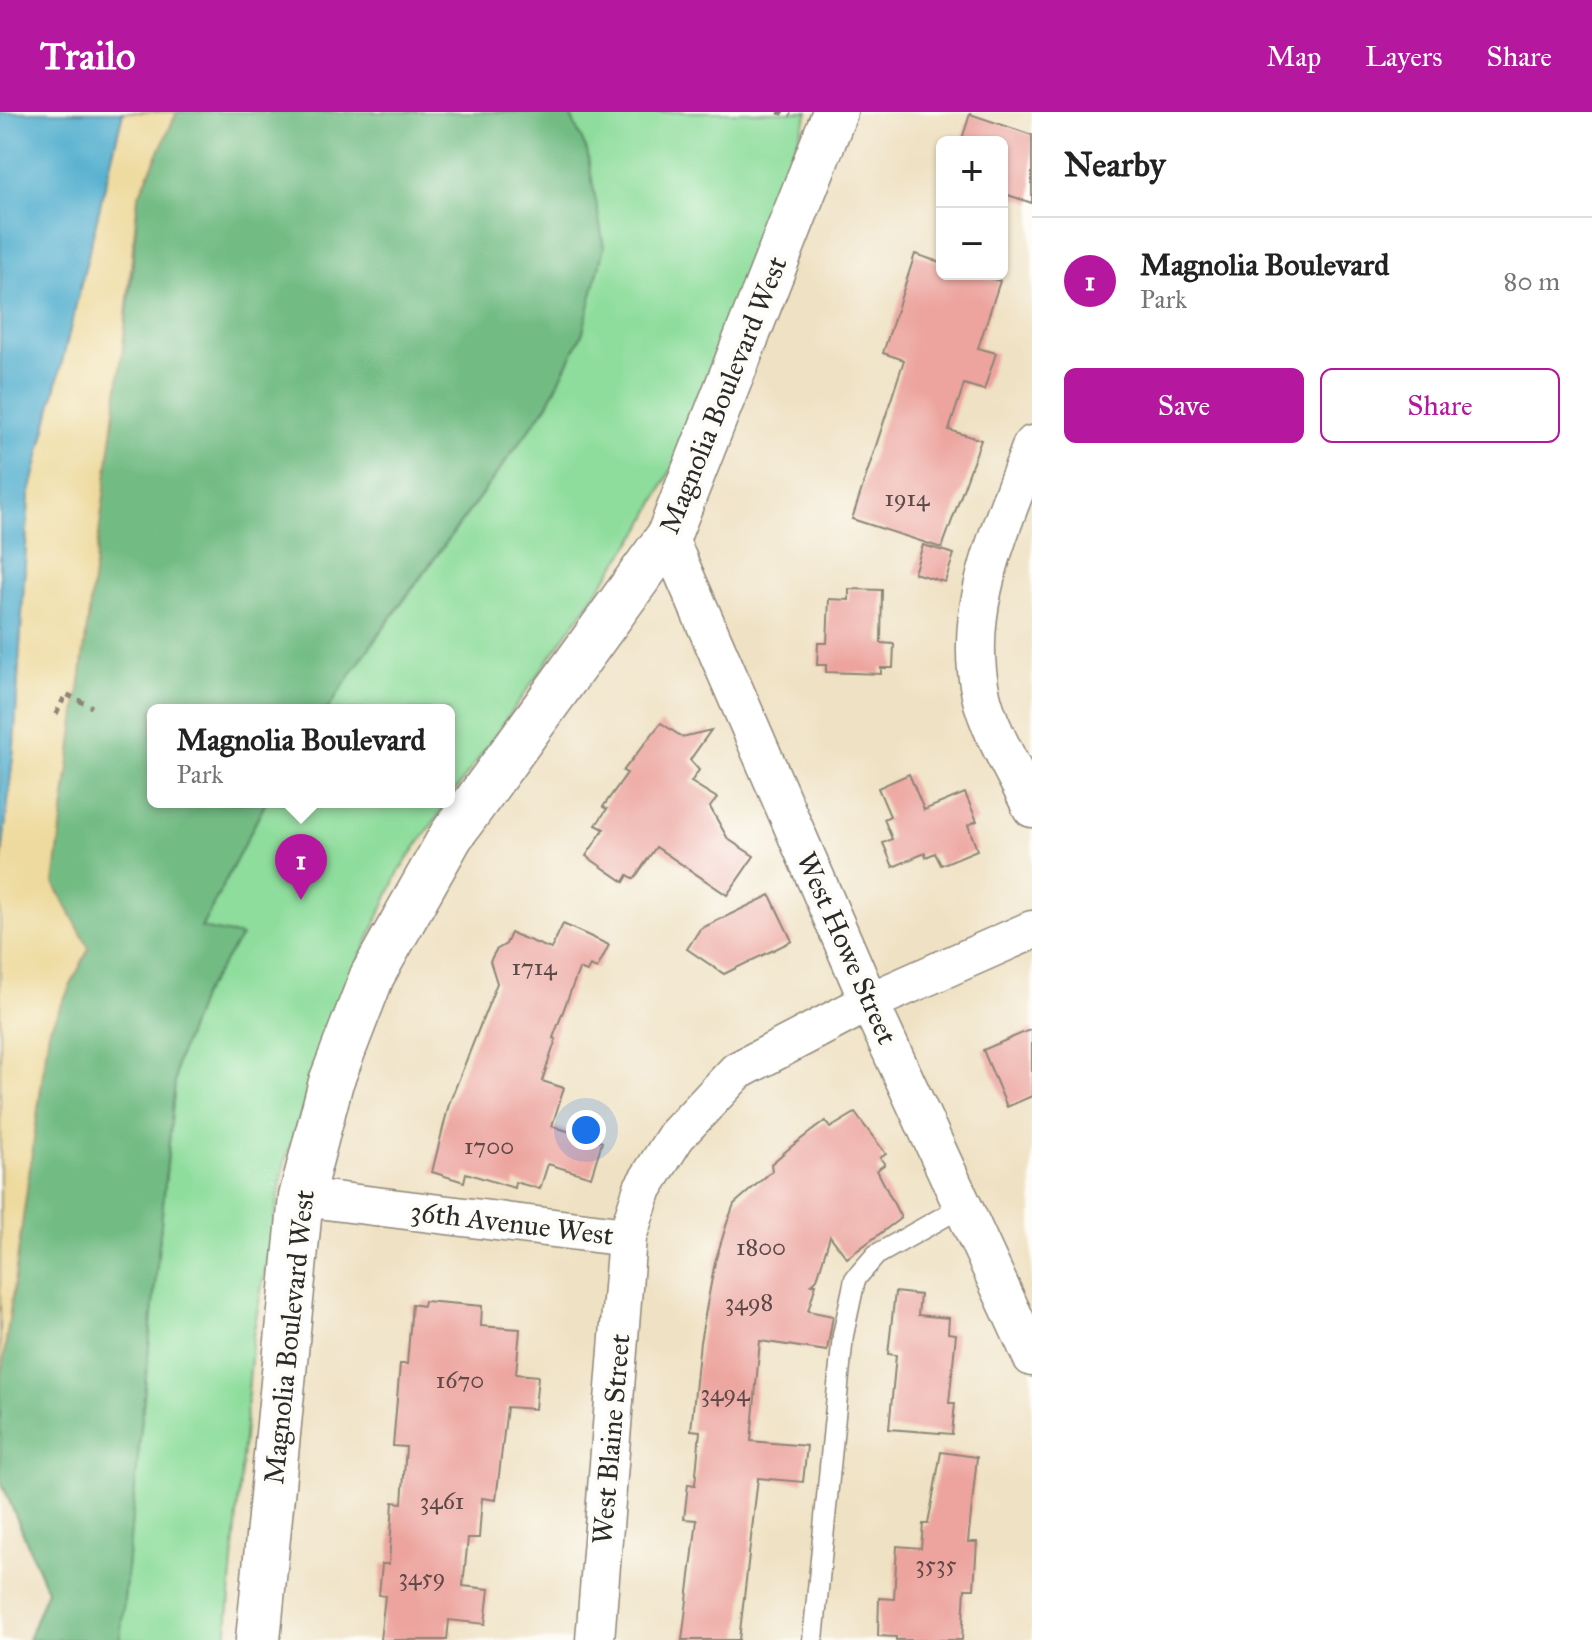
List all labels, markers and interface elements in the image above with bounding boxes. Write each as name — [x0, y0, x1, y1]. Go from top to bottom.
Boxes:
text: Trailo — [40, 33, 135, 79]
text: Map — [1266, 39, 1321, 74]
text: Layers — [1365, 39, 1443, 74]
text: Share — [1487, 39, 1552, 74]
map controls — [936, 136, 1008, 280]
button: + — [936, 136, 1008, 208]
text: Nearby — [1064, 144, 1166, 185]
button: − — [936, 208, 1008, 280]
text: Magnolia Boulevard — [1140, 247, 1389, 283]
street label: Magnolia Boulevard West — [651, 251, 795, 539]
text: 1 — [1085, 265, 1095, 297]
text: 80 m — [1504, 265, 1560, 297]
text: Park — [1140, 283, 1187, 315]
button: Save — [1064, 368, 1304, 443]
button: Share — [1320, 368, 1560, 443]
house number: 1914 — [885, 483, 930, 513]
popup — [147, 704, 455, 808]
text: Magnolia Boulevard — [176, 722, 426, 758]
text: Park — [176, 758, 223, 790]
pin: 1 — [275, 834, 327, 900]
street label: West Howe Street — [789, 846, 905, 1050]
house number: 1714 — [511, 952, 557, 982]
your location — [566, 1110, 606, 1150]
house number: 1700 — [464, 1131, 514, 1161]
street label: Magnolia Boulevard West — [256, 1188, 322, 1486]
street label: 36th Avenue West — [408, 1193, 616, 1253]
house number: 1800 — [736, 1232, 786, 1262]
house number: 3498 — [725, 1287, 773, 1317]
street label: West Blaine Street — [584, 1332, 638, 1546]
house number: 1670 — [436, 1365, 484, 1395]
house number: 3494 — [700, 1378, 750, 1408]
house number: 3461 — [420, 1486, 464, 1516]
house number: 3535 — [915, 1549, 957, 1579]
house number: 3459 — [398, 1562, 446, 1592]

